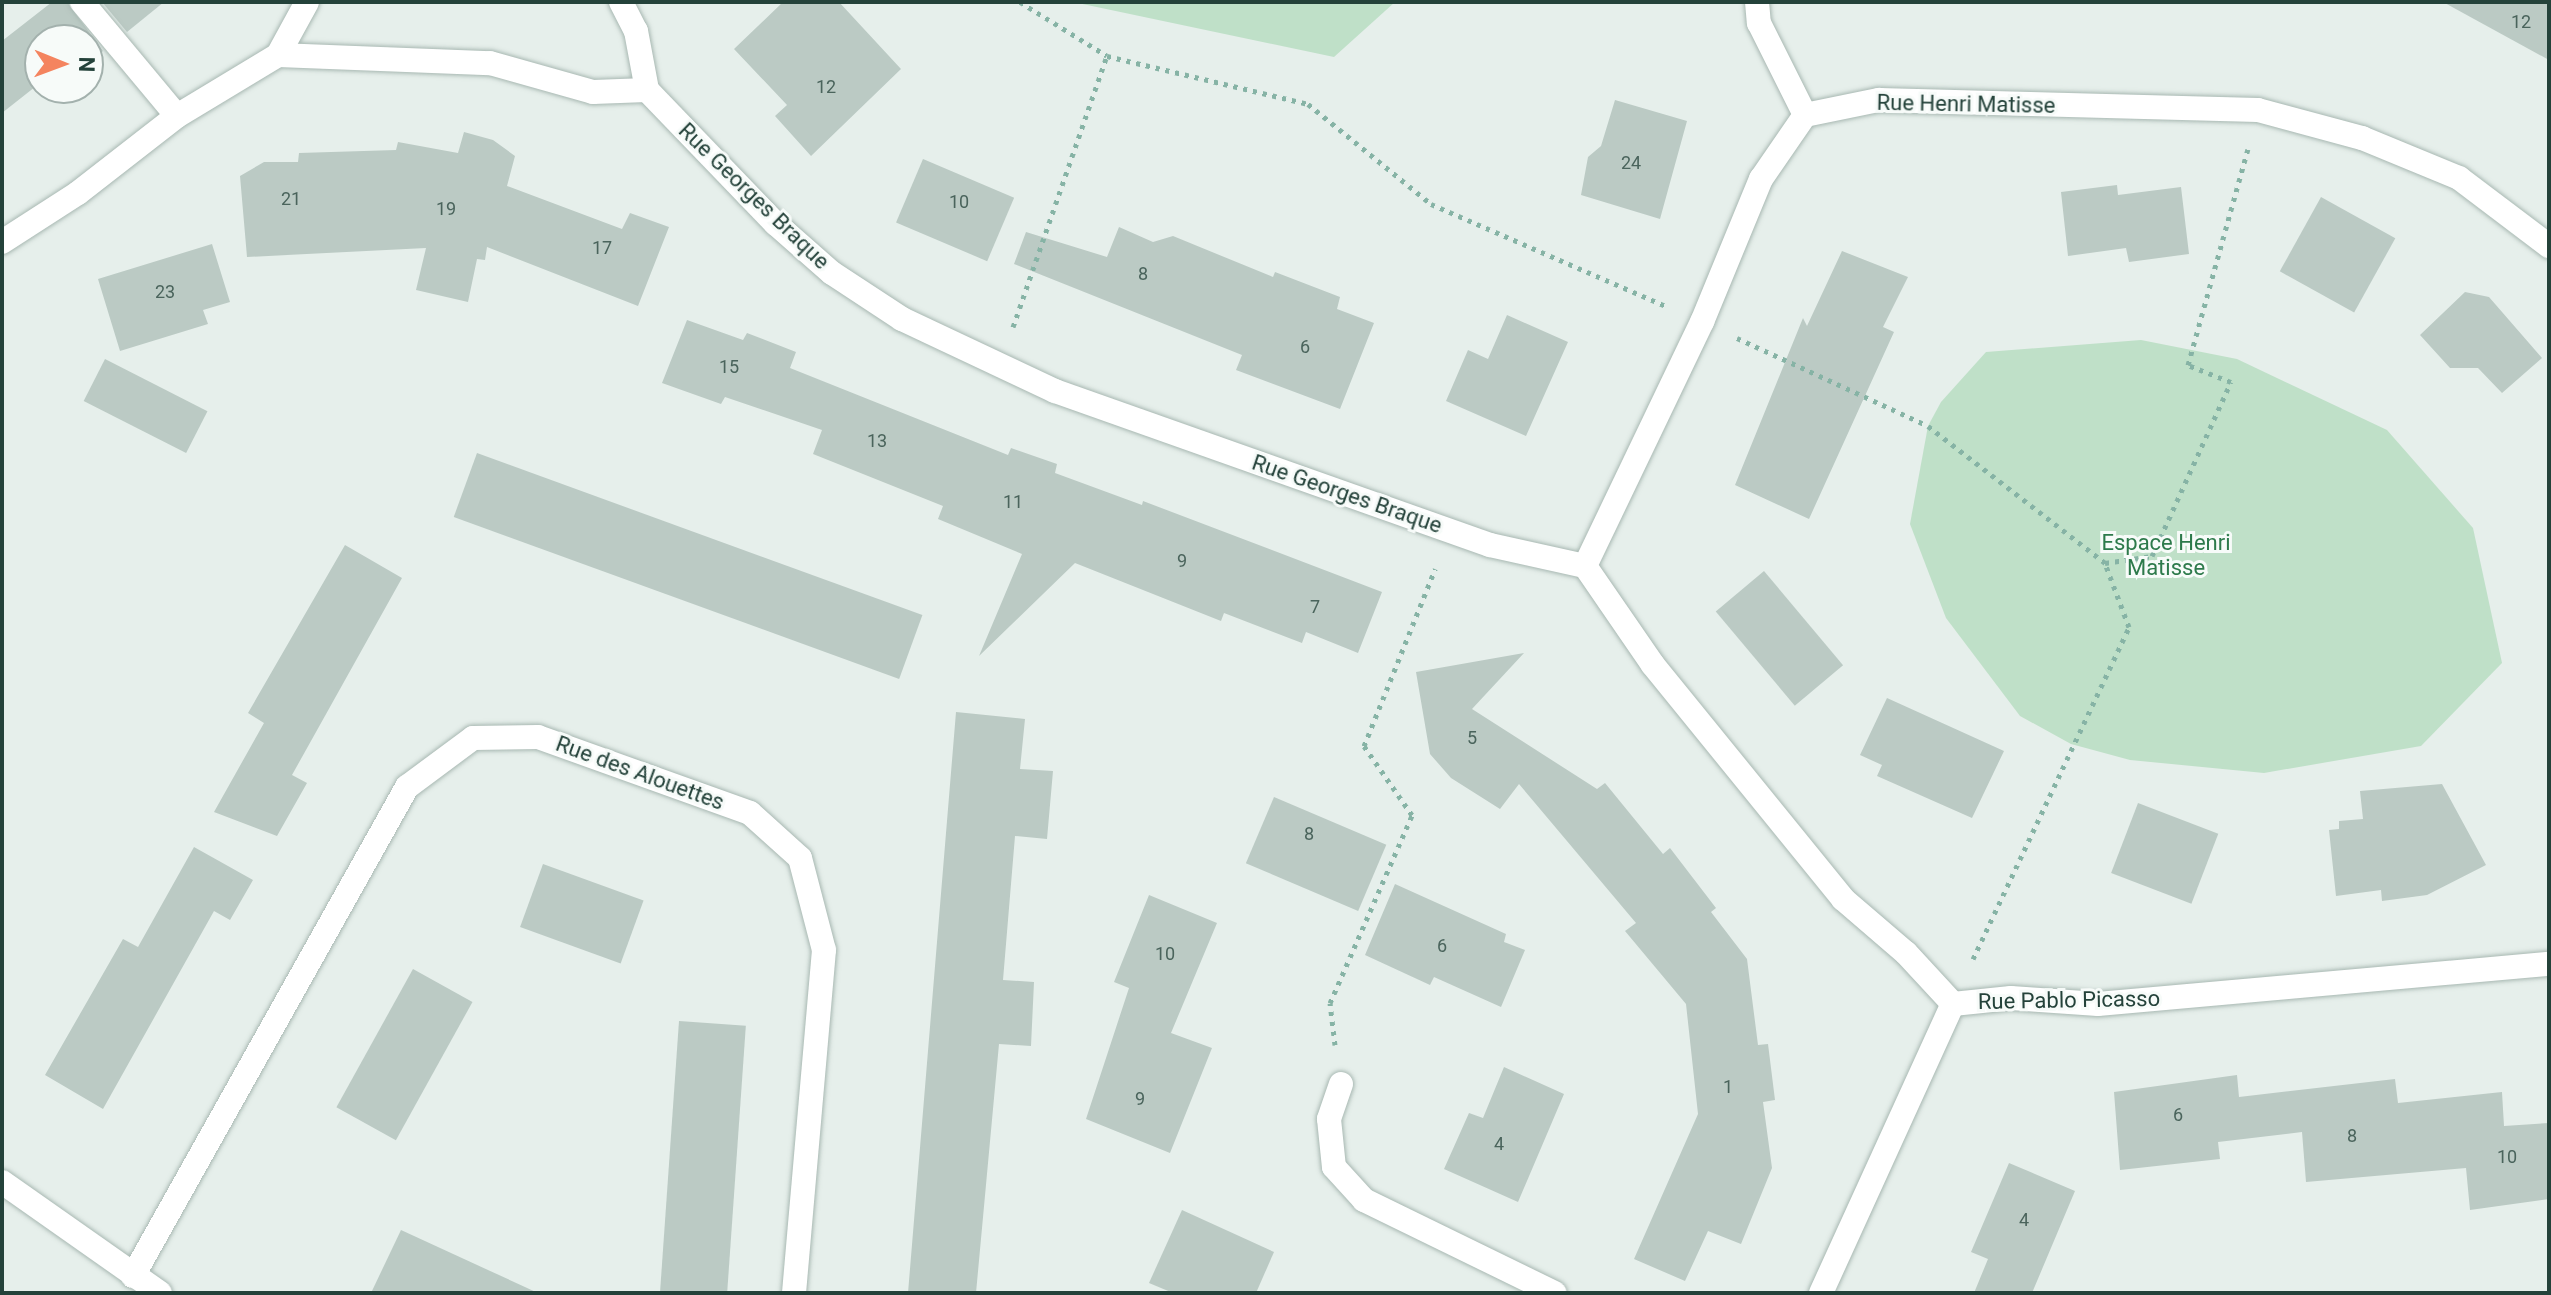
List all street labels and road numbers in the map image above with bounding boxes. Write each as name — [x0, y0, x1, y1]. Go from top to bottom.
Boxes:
street label: Rue Henri Matisse — [1876, 89, 2056, 119]
street label: Rue Georges Braque — [673, 117, 835, 275]
street label: Rue Georges Braque — [1249, 449, 1445, 539]
street label: Rue des Alouettes — [552, 730, 728, 816]
street label: Rue Pablo Picasso — [1978, 985, 2160, 1015]

